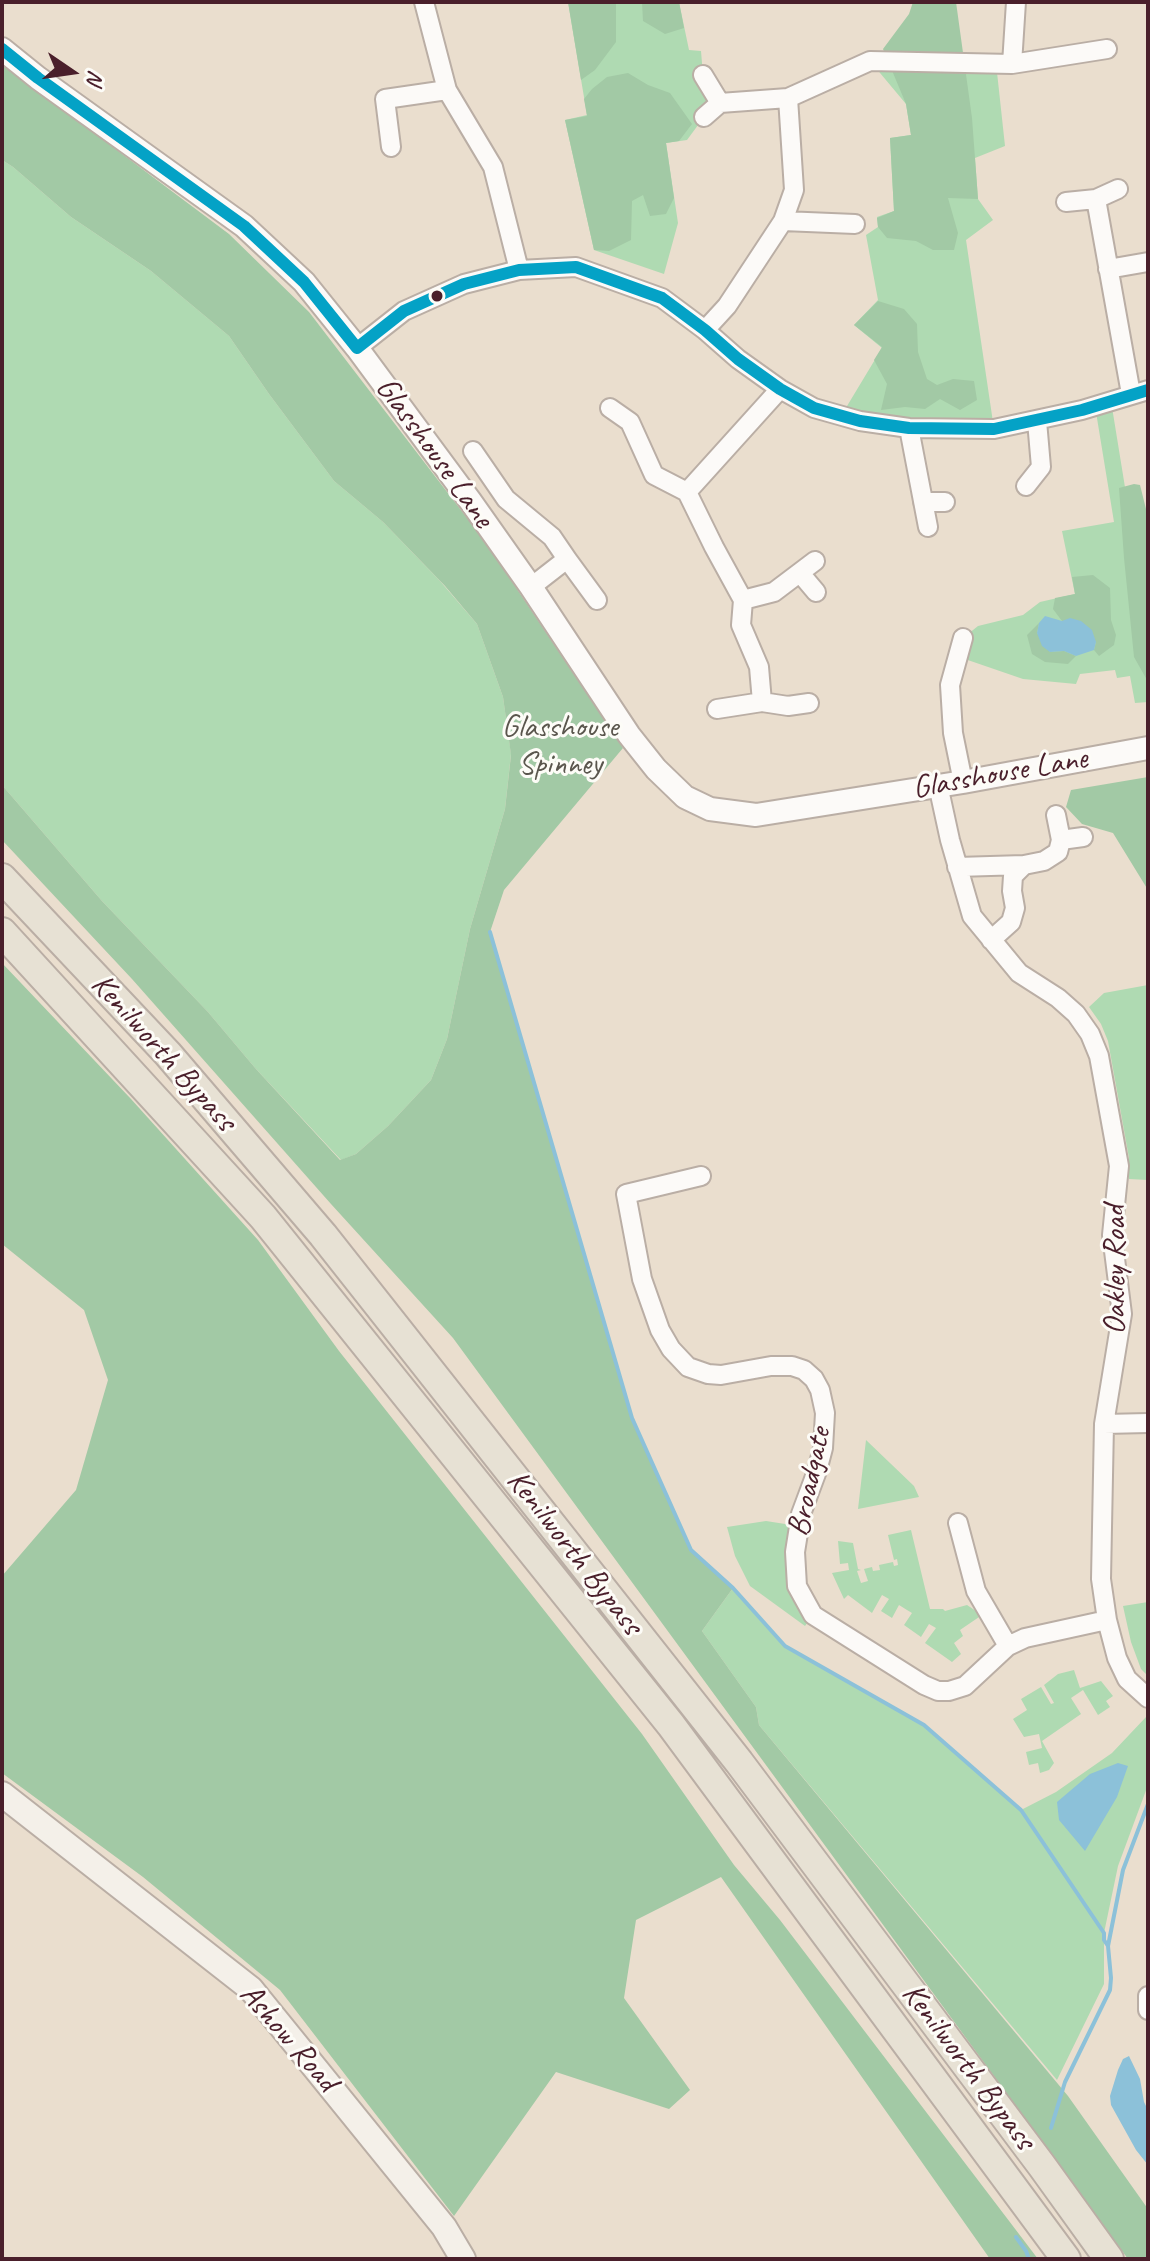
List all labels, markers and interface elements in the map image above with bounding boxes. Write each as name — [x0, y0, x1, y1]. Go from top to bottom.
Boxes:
north arrow — [32, 32, 112, 112]
text: N — [80, 68, 111, 87]
unlabelled marker — [429, 288, 445, 304]
street label: Glasshouse Lane — [367, 370, 501, 536]
park label: Glasshouse Spinney — [502, 709, 618, 784]
street label: Glasshouse Lane — [910, 740, 1090, 808]
street label: Kenilworth Bypass — [82, 966, 244, 1140]
street label: Oakley Road — [1097, 1205, 1135, 1335]
street label: Broadgate — [780, 1424, 840, 1540]
street label: Kenilworth Bypass — [498, 1463, 650, 1643]
street label: Ashow Road — [231, 1976, 345, 2100]
street label: Kenilworth Bypass — [893, 1976, 1043, 2158]

